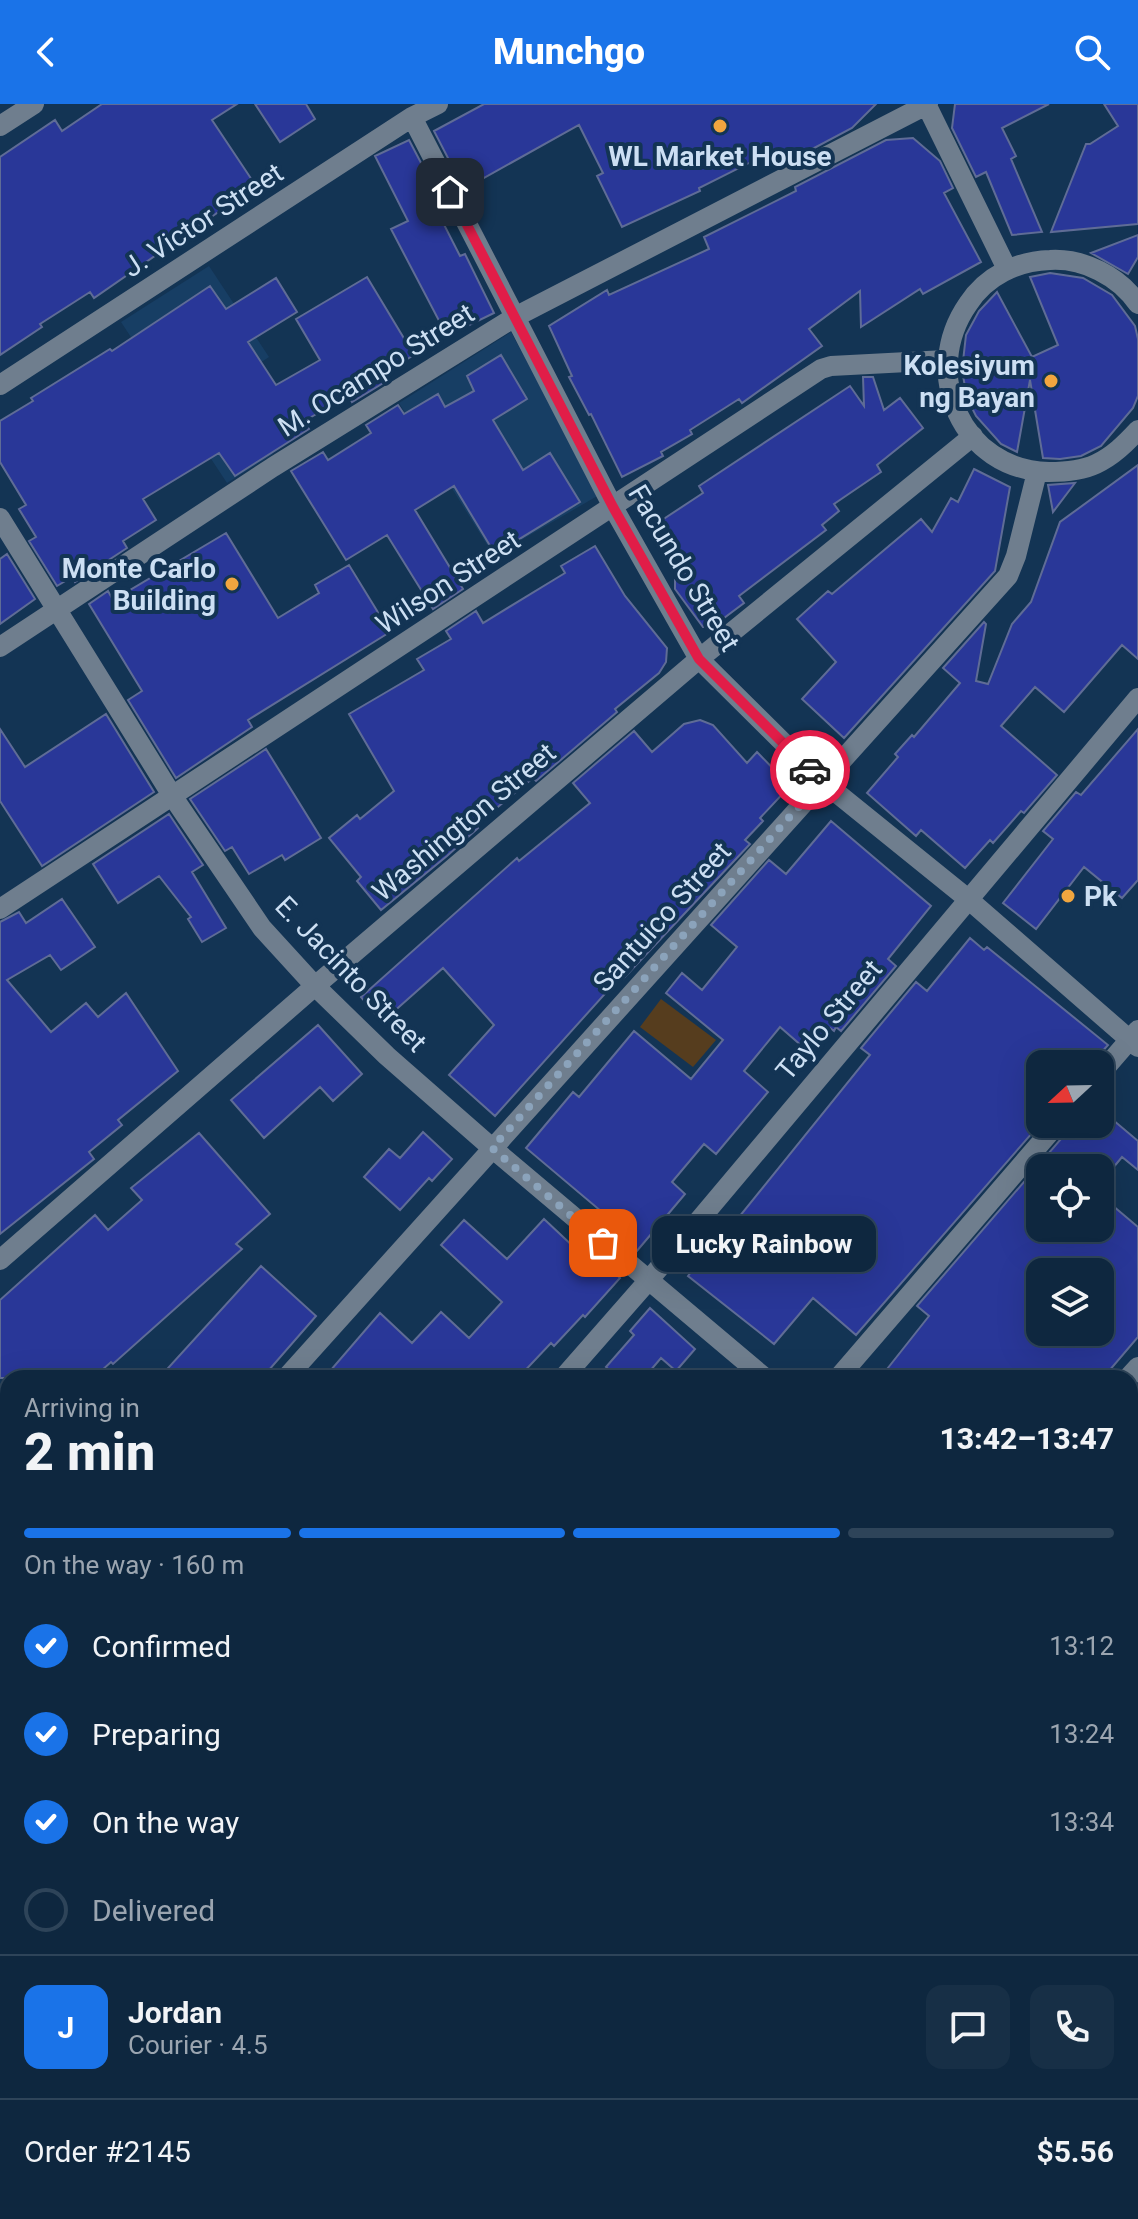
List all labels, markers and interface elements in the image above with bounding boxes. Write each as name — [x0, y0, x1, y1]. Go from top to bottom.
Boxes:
icon: back — [24, 30, 68, 74]
icon: search — [1070, 30, 1114, 74]
text: Munchgo — [493, 31, 645, 73]
marker: WL Market House — [711, 117, 729, 135]
place label: WL Market House — [608, 140, 832, 173]
street label: J. Victor Street — [117, 156, 289, 284]
pin — [416, 158, 484, 226]
icon: home — [428, 170, 472, 214]
street label: M. Ocampo Street — [272, 296, 480, 444]
place label: Kolesiyum ng Bayan — [903, 349, 1035, 414]
marker: Kolesiyum ng Bayan — [1042, 372, 1060, 390]
street label: Facundo Street — [621, 479, 747, 657]
street label: Wilson Street — [370, 523, 526, 641]
place label: Monte Carlo Building — [62, 552, 216, 617]
marker: Monte Carlo Building — [223, 575, 241, 593]
courier — [770, 730, 850, 810]
street label: Washington Street — [366, 736, 562, 908]
icon: car — [788, 748, 832, 792]
street label: Santuico Street — [586, 835, 738, 999]
place label: Pk — [1084, 880, 1118, 913]
marker: Pk — [1059, 887, 1077, 905]
street label: E. Jacinto Street — [268, 889, 434, 1059]
street label: Taylo Street — [769, 953, 889, 1087]
north arrow — [1026, 1050, 1114, 1138]
map controls — [1026, 1050, 1114, 1346]
button: locate — [1026, 1154, 1114, 1242]
pin — [569, 1209, 637, 1277]
callout: Lucky Rainbow — [651, 1215, 875, 1271]
icon: bag — [581, 1221, 625, 1265]
text: Lucky Rainbow — [676, 1229, 852, 1259]
button: layers — [1026, 1258, 1114, 1346]
text: Arriving in — [24, 1393, 140, 1423]
text: 13:42–13:47 — [939, 1421, 1114, 1456]
text: 2 min — [24, 1422, 155, 1483]
text: On the way · 160 m — [24, 1550, 244, 1580]
icon: check — [24, 1624, 68, 1668]
text: Confirmed — [92, 1629, 231, 1664]
text: 13:12 — [1049, 1631, 1114, 1661]
icon: check — [24, 1712, 68, 1756]
text: Preparing — [92, 1717, 221, 1752]
text: 13:24 — [1049, 1719, 1114, 1749]
icon: check — [24, 1800, 68, 1844]
text: On the way — [92, 1805, 239, 1840]
text: 13:34 — [1049, 1807, 1114, 1837]
text: Delivered — [92, 1893, 215, 1928]
button: chat — [926, 1985, 1010, 2069]
button: phone — [1030, 1985, 1114, 2069]
text: Jordan — [128, 1995, 222, 2030]
text: J — [58, 2010, 74, 2045]
text: Courier · 4.5 — [128, 2030, 268, 2060]
text: Order #2145 — [24, 2134, 191, 2169]
text: $5.56 — [1036, 2134, 1114, 2169]

